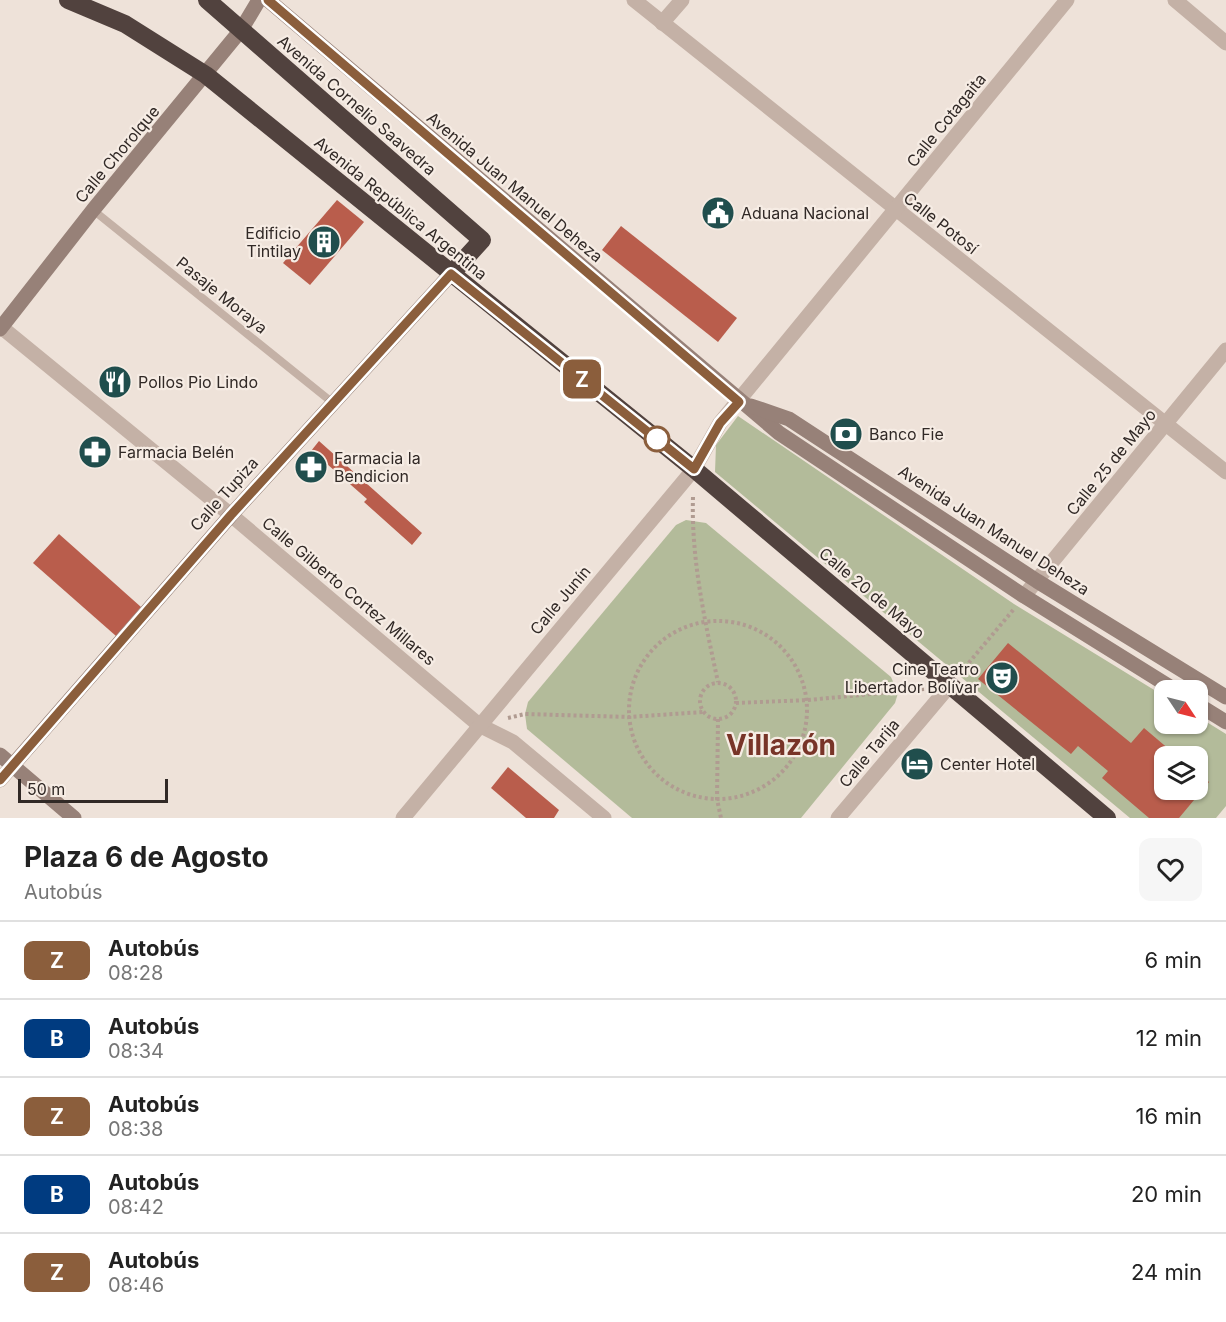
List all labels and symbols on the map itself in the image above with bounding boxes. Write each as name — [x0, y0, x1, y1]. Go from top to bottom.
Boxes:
street label: Avenida Cornelio Saavedra — [274, 31, 440, 179]
street label: Calle Cotagaita — [902, 69, 990, 171]
street label: Calle Chorolque — [71, 101, 163, 207]
street label: Avenida Juan Manuel Deheza — [423, 108, 607, 266]
street label: Avenida República Argentina — [311, 132, 491, 284]
street label: Calle Potosí — [900, 188, 982, 258]
public building icon: Aduana Nacional — [700, 195, 736, 231]
place label: Aduana Nacional — [741, 203, 869, 223]
place label: Edificio Tintilay — [245, 223, 301, 261]
building icon: Edificio Tintilay — [306, 224, 342, 260]
street label: Pasaje Moraya — [173, 252, 271, 338]
line badge: Z — [562, 360, 602, 398]
restaurant icon: Pollos Pio Lindo — [97, 364, 133, 400]
place label: Pollos Pio Lindo — [138, 372, 258, 392]
street label: Calle 25 de Mayo — [1062, 405, 1160, 519]
bank icon: Banco Fie — [828, 416, 864, 452]
place label: Banco Fie — [869, 424, 944, 444]
unlabelled marker — [644, 426, 670, 452]
pharmacy icon: Farmacia Belén — [77, 434, 113, 470]
place label: Farmacia Belén — [118, 442, 234, 462]
place label: Farmacia la Bendicion — [334, 448, 421, 486]
pharmacy icon: Farmacia la Bendicion — [293, 449, 329, 485]
street label: Calle Tupiza — [186, 453, 262, 535]
street label: Avenida Juan Manuel Deheza — [895, 461, 1093, 599]
street label: Calle Gilberto Cortez Millares — [258, 513, 440, 669]
street label: Calle 20 de Mayo — [815, 543, 929, 643]
street label: Calle Junín — [525, 562, 595, 638]
place label: Cine Teatro Libertador Bolívar — [845, 659, 979, 697]
theatre icon: Cine Teatro Libertador Bolívar — [984, 660, 1020, 696]
north arrow — [1154, 680, 1208, 734]
street label: Calle Tarija — [835, 715, 903, 791]
district label: Villazón — [726, 728, 836, 762]
hotel icon: Center Hotel — [899, 746, 935, 782]
place label: Center Hotel — [940, 754, 1035, 774]
scale bar — [18, 776, 168, 804]

